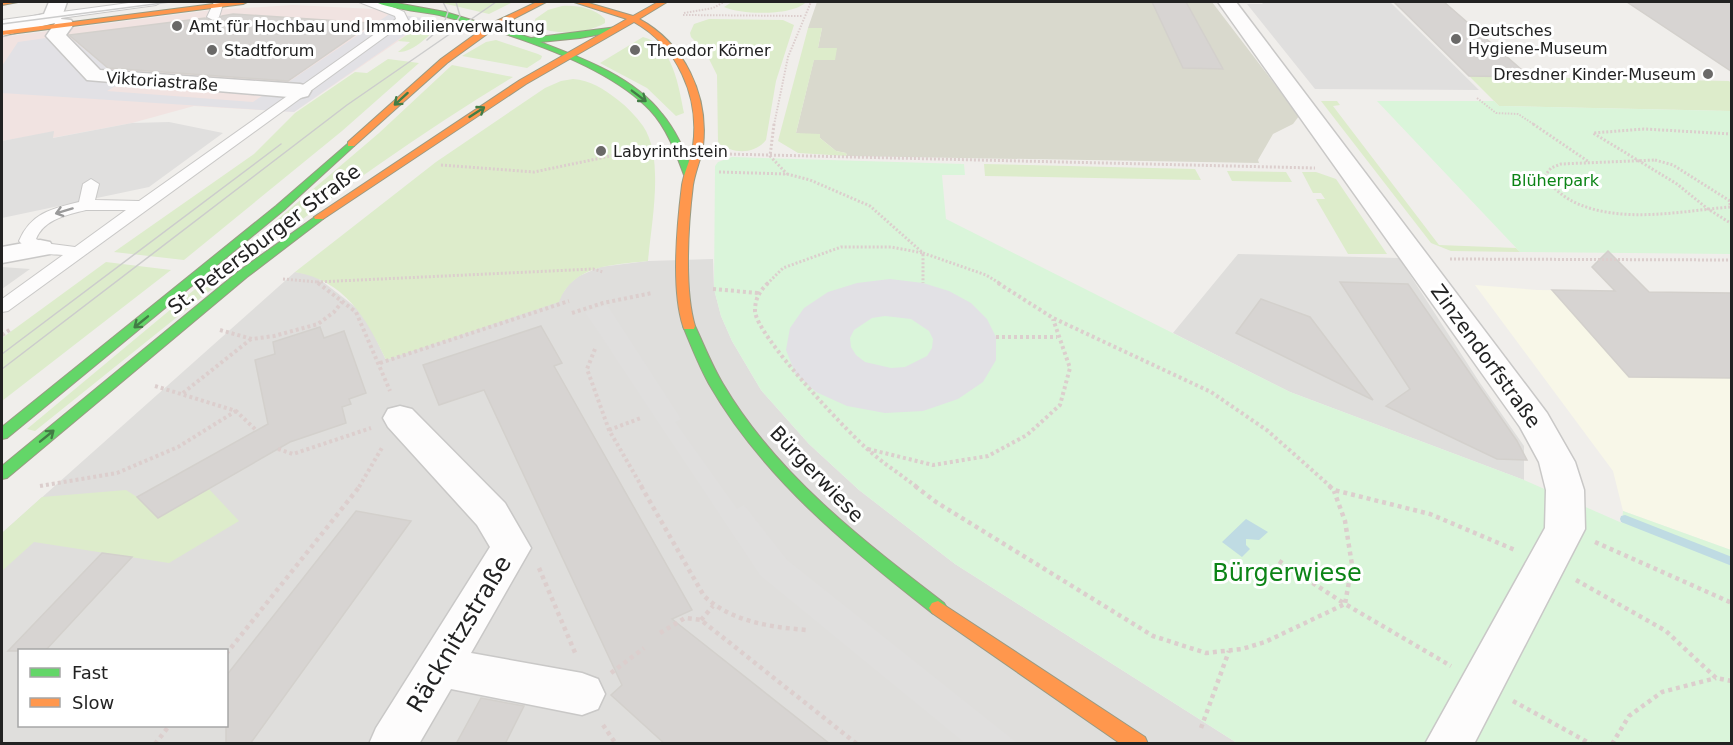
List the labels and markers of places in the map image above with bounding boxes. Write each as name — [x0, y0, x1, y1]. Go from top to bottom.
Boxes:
place label: Amt für Hochbau und Immobilienverwaltung — [189, 17, 545, 36]
marker: Amt für Hochbau und Immobilienverwaltung — [170, 19, 184, 33]
place label: Deutsches Hygiene-Museum — [1468, 21, 1608, 58]
marker: Deutsches Hygiene-Museum — [1449, 32, 1463, 46]
place label: Stadtforum — [224, 41, 314, 60]
place label: Theodor Körner — [646, 41, 771, 60]
marker: Stadtforum — [205, 43, 219, 57]
marker: Theodor Körner — [628, 43, 642, 57]
place label: Dresdner Kinder-Museum — [1493, 65, 1696, 84]
marker: Dresdner Kinder-Museum — [1701, 67, 1715, 81]
place label: Labyrinthstein — [613, 142, 728, 161]
marker: Labyrinthstein — [594, 144, 608, 158]

